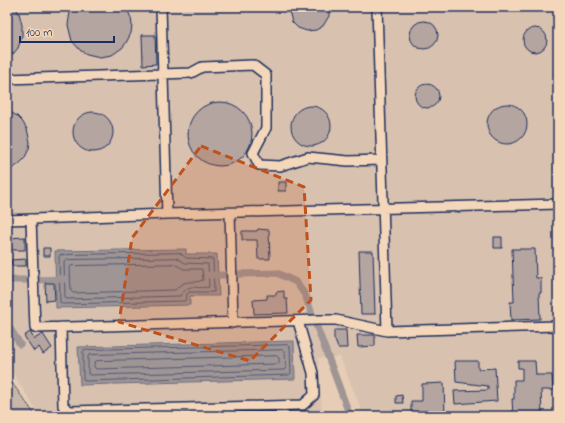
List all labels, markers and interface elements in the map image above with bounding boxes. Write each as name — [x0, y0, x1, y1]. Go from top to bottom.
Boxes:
scale bar — [20, 18, 114, 44]
text: 100 m — [26, 24, 53, 42]

